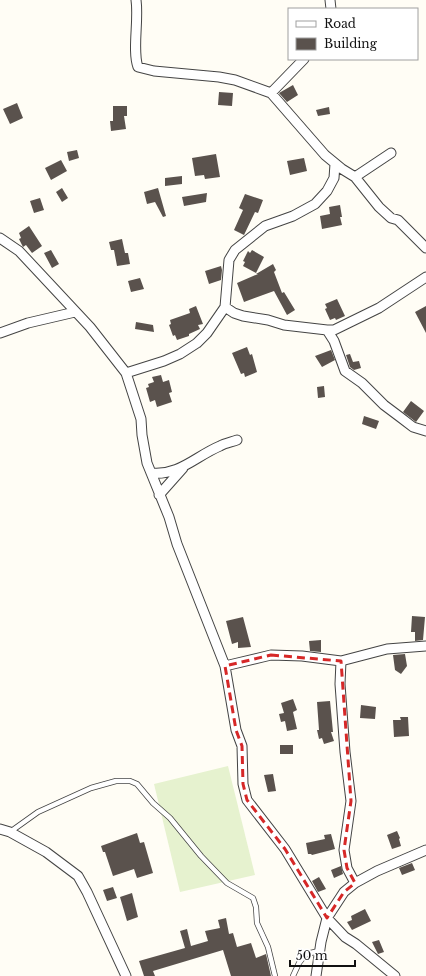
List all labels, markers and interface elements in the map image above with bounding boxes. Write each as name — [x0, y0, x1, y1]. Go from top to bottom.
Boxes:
legend — [288, 8, 418, 60]
text: Road — [324, 16, 356, 31]
text: Building — [324, 36, 378, 51]
scale bar — [290, 942, 355, 968]
text: 50 m — [296, 948, 328, 963]

